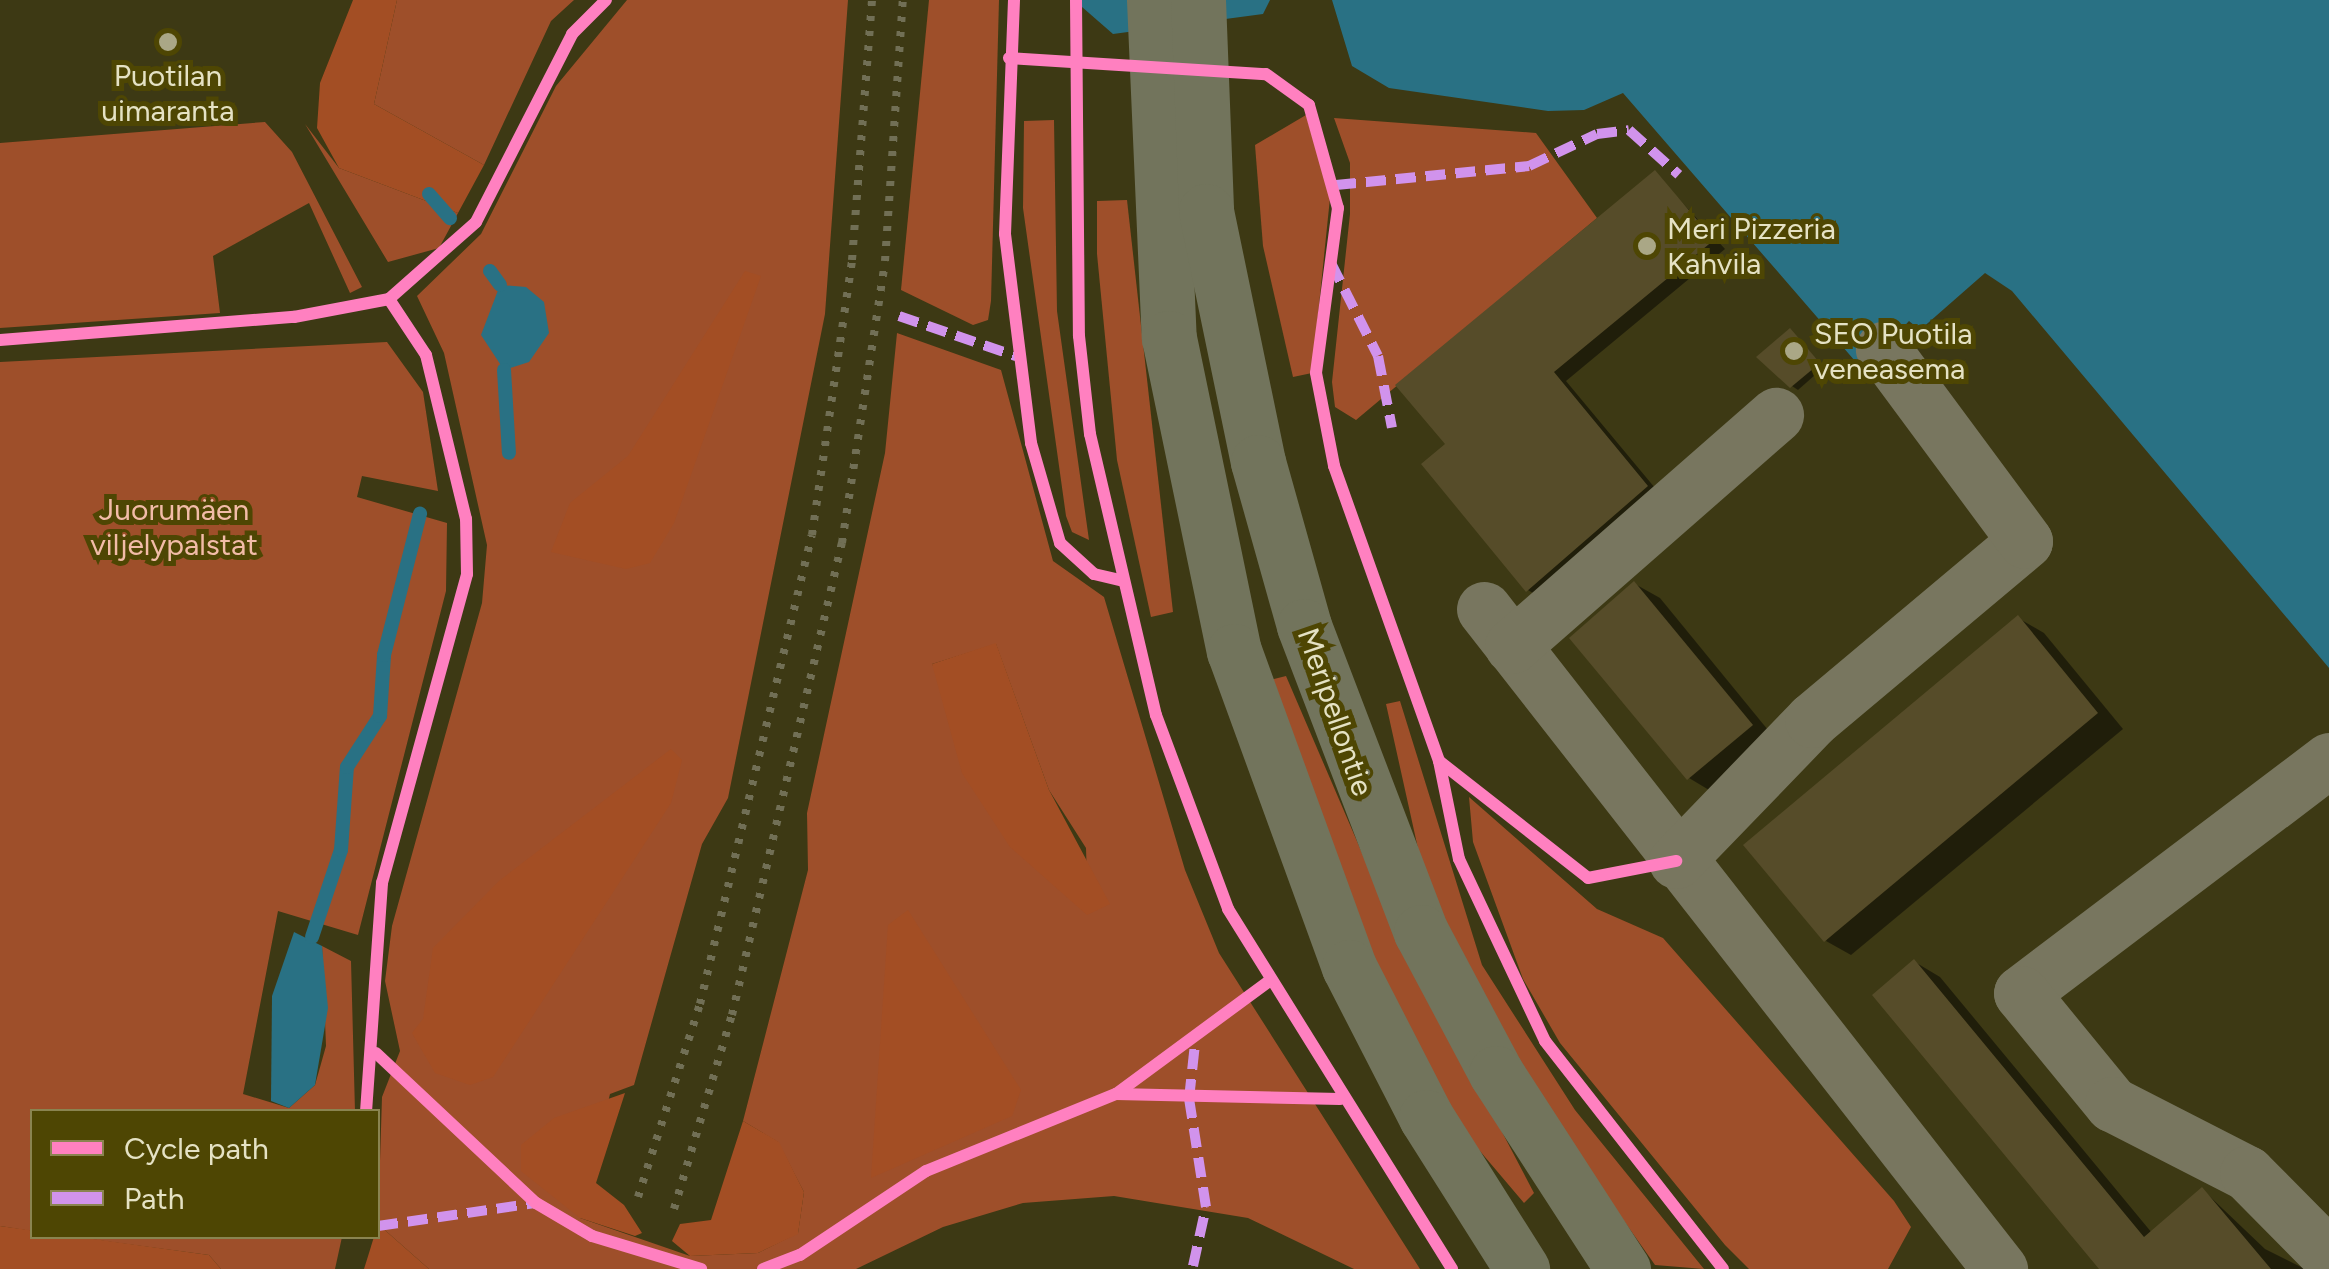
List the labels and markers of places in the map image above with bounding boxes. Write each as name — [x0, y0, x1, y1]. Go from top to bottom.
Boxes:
marker: Puotilan uimaranta — [157, 31, 179, 53]
place label: Puotilan uimaranta — [101, 58, 235, 128]
place label: Meri Pizzeria Kahvila — [1667, 211, 1836, 282]
marker: Meri Pizzeria Kahvila — [1636, 235, 1658, 257]
place label: SEO Puotila veneasema — [1814, 316, 1972, 386]
marker: SEO Puotila veneasema — [1783, 340, 1805, 362]

